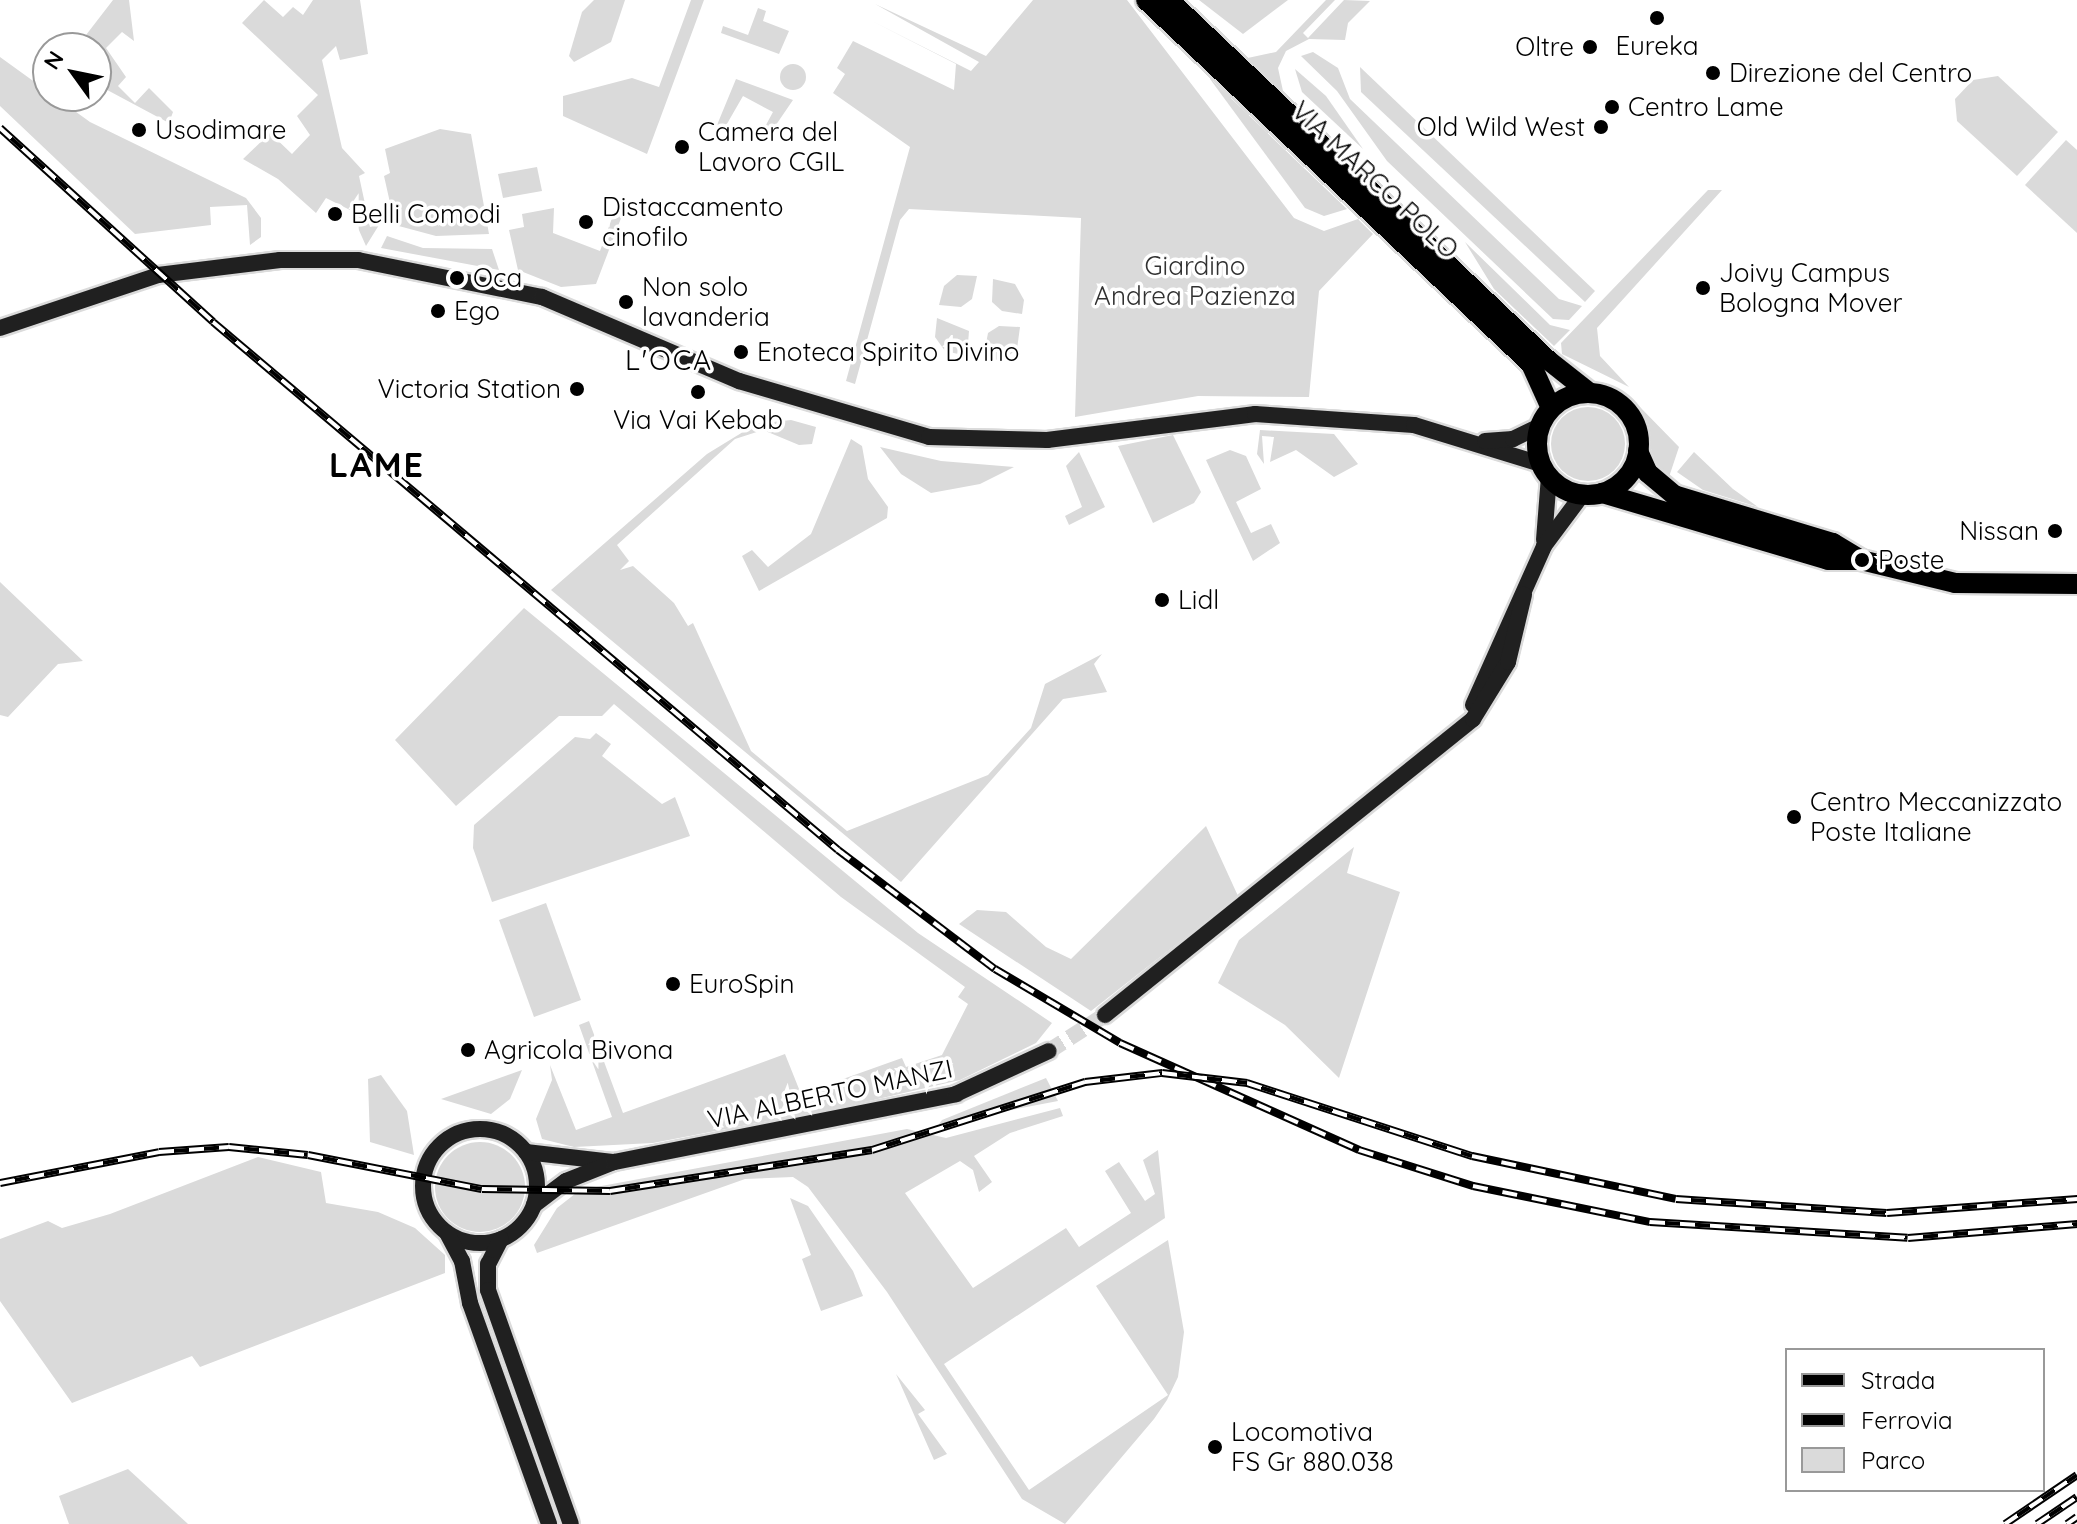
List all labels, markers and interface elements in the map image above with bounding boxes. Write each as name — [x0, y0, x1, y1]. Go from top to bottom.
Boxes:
marker: Eureka — [1648, 9, 1666, 27]
place label: Eureka — [1616, 30, 1698, 62]
place label: Oltre — [1515, 31, 1574, 63]
north arrow — [32, 32, 112, 112]
marker: Oltre — [1581, 38, 1599, 56]
text: N — [37, 46, 70, 74]
place label: Direzione del Centro — [1729, 57, 1972, 89]
marker: Direzione del Centro — [1704, 64, 1722, 82]
place label: Centro Lame — [1628, 91, 1784, 123]
street label: VIA MARCO POLO — [1285, 95, 1465, 265]
marker: Centro Lame — [1603, 98, 1621, 116]
place label: Old Wild West — [1417, 111, 1585, 143]
place label: Usodimare — [155, 114, 286, 146]
place label: Camera del Lavoro CGIL — [698, 116, 844, 178]
marker: Old Wild West — [1592, 118, 1610, 136]
marker: Usodimare — [130, 121, 148, 139]
marker: Camera del Lavoro CGIL — [673, 138, 691, 156]
place label: Distaccamento cinofilo — [602, 191, 784, 252]
place label: Belli Comodi — [351, 198, 501, 230]
marker: Belli Comodi — [326, 205, 344, 223]
marker: Distaccamento cinofilo — [577, 213, 595, 231]
park label: Giardino Andrea Pazienza — [1094, 250, 1296, 312]
place label: Joivy Campus Bologna Mover — [1719, 257, 1903, 318]
place label: Oca — [473, 262, 522, 294]
marker: Oca — [448, 269, 466, 287]
place label: Non solo lavanderia — [642, 271, 770, 332]
marker: Joivy Campus Bologna Mover — [1694, 279, 1712, 297]
marker: Non solo lavanderia — [617, 293, 635, 311]
place label: Ego — [454, 295, 500, 327]
marker: Ego — [429, 302, 447, 320]
place label: Enoteca Spirito Divino — [757, 336, 1019, 368]
district label: L'OCA — [625, 343, 713, 377]
marker: Enoteca Spirito Divino — [732, 343, 750, 361]
place label: Victoria Station — [378, 373, 561, 405]
marker: Victoria Station — [568, 380, 586, 398]
marker: Via Vai Kebab — [689, 383, 707, 401]
place label: Via Vai Kebab — [613, 404, 783, 436]
district label: LAME — [329, 445, 425, 485]
place label: Nissan — [1959, 515, 2039, 547]
marker: Nissan — [2046, 522, 2064, 540]
place label: Poste — [1878, 544, 1945, 576]
marker: Poste — [1853, 551, 1871, 569]
place label: Lidl — [1178, 584, 1219, 616]
marker: Lidl — [1153, 591, 1171, 609]
place label: Centro Meccanizzato Poste Italiane — [1810, 786, 2062, 848]
marker: Centro Meccanizzato Poste Italiane — [1785, 808, 1803, 826]
place label: EuroSpin — [689, 968, 794, 1000]
marker: EuroSpin — [664, 975, 682, 993]
place label: Agricola Bivona — [484, 1034, 673, 1066]
marker: Agricola Bivona — [459, 1041, 477, 1059]
street label: VIA ALBERTO MANZI — [705, 1053, 955, 1135]
legend — [1785, 1348, 2045, 1492]
text: Strada — [1861, 1365, 1935, 1395]
text: Ferrovia — [1861, 1405, 1953, 1435]
place label: Locomotiva FS Gr 880.038 — [1231, 1416, 1394, 1478]
marker: Locomotiva FS Gr 880.038 — [1206, 1438, 1224, 1456]
text: Parco — [1861, 1445, 1925, 1475]

